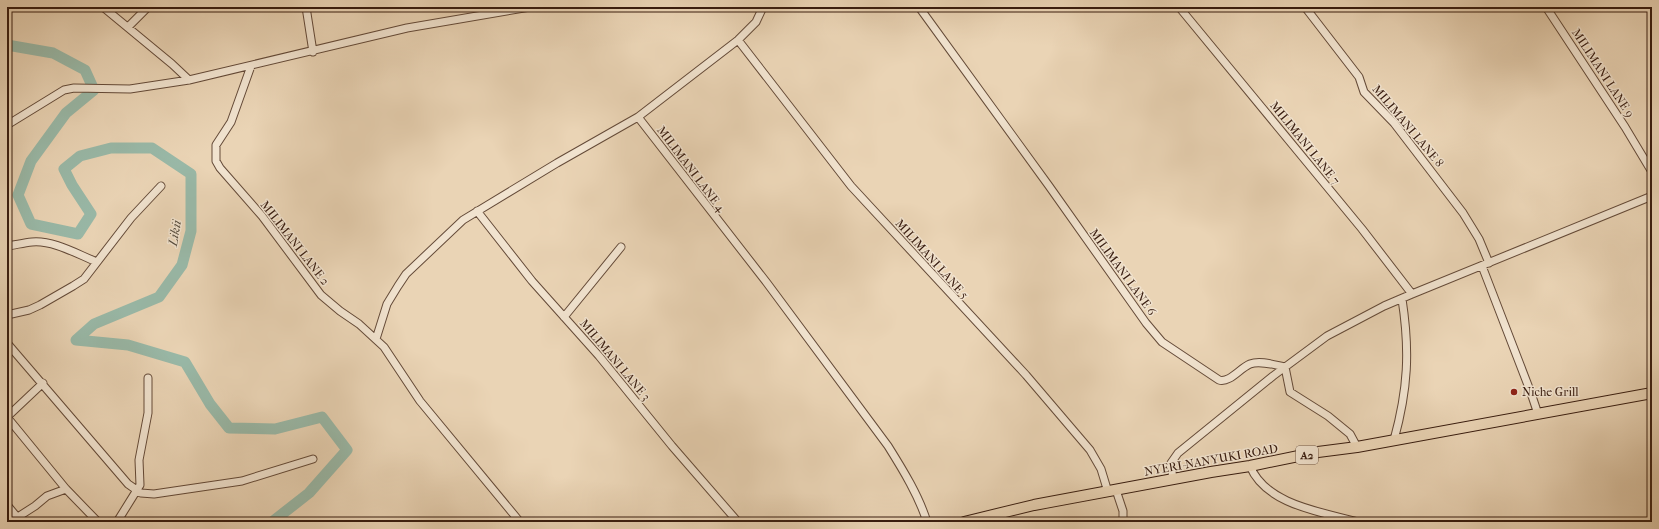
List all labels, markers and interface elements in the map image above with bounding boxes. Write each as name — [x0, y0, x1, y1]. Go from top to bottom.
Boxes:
street label: MILIMANI LANE 9 — [1569, 26, 1637, 120]
street label: MILIMANI LANE 8 — [1370, 82, 1446, 170]
street label: MILIMANI LANE 7 — [1267, 99, 1343, 187]
street label: MILIMANI LANE 4 — [654, 123, 728, 215]
street label: MILIMANI LANE 2 — [258, 198, 332, 288]
street label: MILIMANI LANE 5 — [893, 216, 971, 302]
water label: Likii — [165, 218, 184, 248]
street label: MILIMANI LANE 6 — [1087, 226, 1159, 318]
street label: MILIMANI LANE 3 — [577, 316, 653, 404]
place label: Niche Grill — [1522, 385, 1579, 399]
marker: Niche Grill — [1509, 387, 1519, 397]
street label: NYERI-NANYUKI ROAD — [1143, 441, 1279, 479]
road number: A2 — [1296, 446, 1318, 464]

